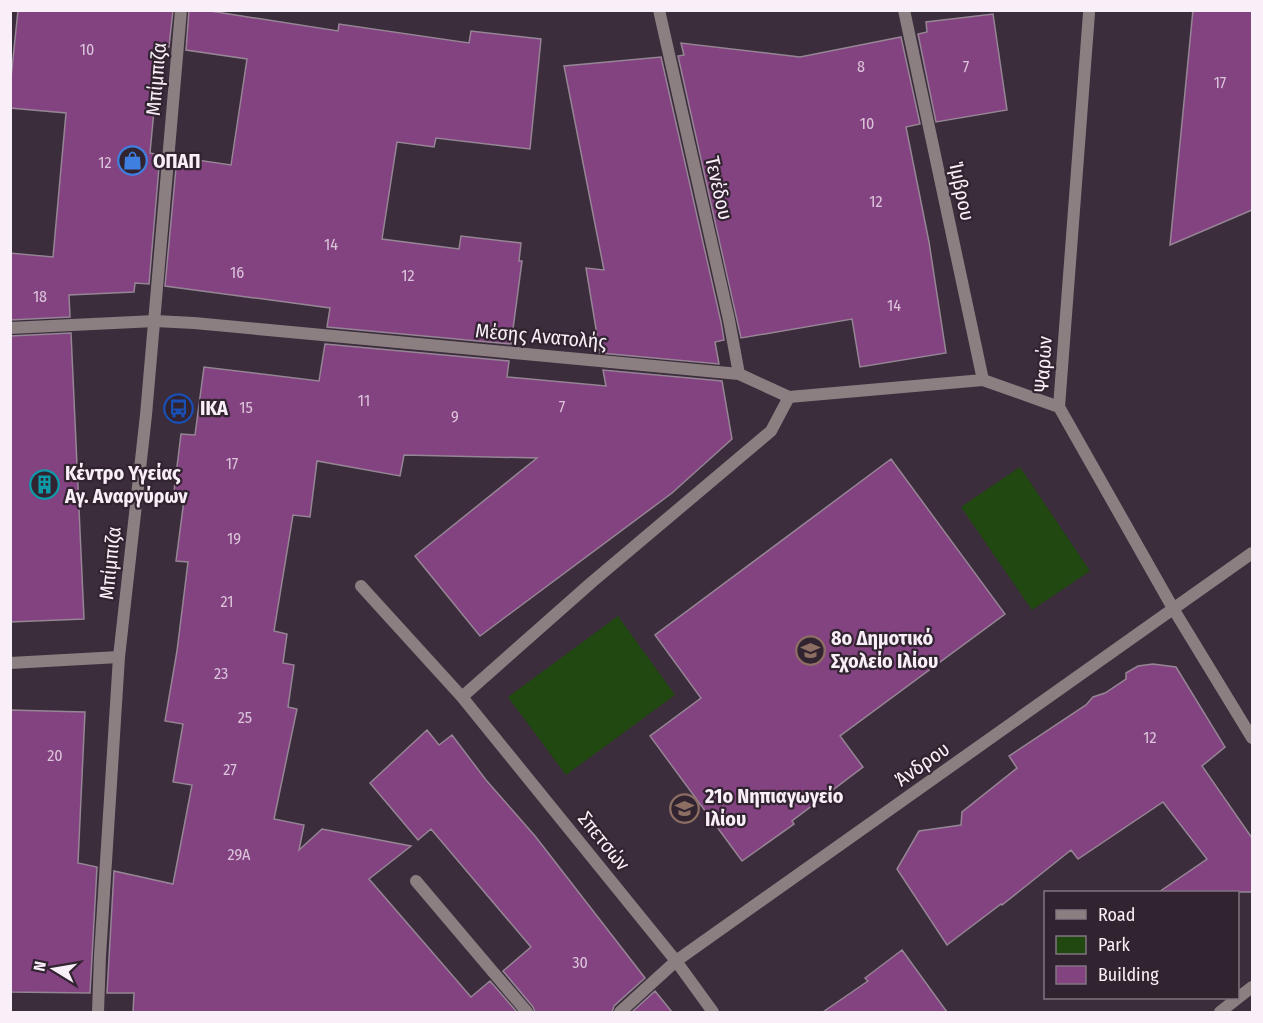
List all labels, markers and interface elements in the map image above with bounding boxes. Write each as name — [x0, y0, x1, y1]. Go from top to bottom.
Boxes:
house number: 10 — [80, 40, 94, 59]
street label: Μπίμπιζα — [141, 41, 171, 117]
house number: 8 — [857, 57, 865, 76]
house number: 7 — [963, 57, 970, 76]
house number: 17 — [1214, 73, 1227, 92]
house number: 10 — [860, 114, 874, 133]
shop icon: ΟΠΑΠ — [116, 145, 148, 177]
place label: ΟΠΑΠ — [153, 149, 201, 173]
house number: 12 — [98, 153, 112, 172]
street label: Τενέδου — [700, 154, 738, 222]
street label: Ίμβρου — [944, 159, 980, 223]
house number: 12 — [869, 192, 883, 211]
house number: 14 — [324, 235, 338, 254]
house number: 16 — [230, 263, 244, 282]
house number: 12 — [401, 266, 415, 285]
house number: 18 — [33, 287, 47, 306]
house number: 14 — [887, 296, 901, 315]
street label: Μέσης Ανατολής — [474, 318, 608, 354]
street label: Ψαρών — [1029, 335, 1057, 393]
house number: 11 — [358, 391, 370, 410]
bus stop icon: ΙΚΑ — [163, 392, 195, 424]
place label: ΙΚΑ — [200, 396, 229, 420]
house number: 7 — [559, 397, 566, 416]
house number: 15 — [239, 398, 253, 417]
house number: 9 — [451, 407, 459, 426]
house number: 17 — [226, 454, 239, 473]
place label: Κέντρο Υγείας Αγ. Αναργύρων — [64, 461, 188, 508]
building icon: Κέντρο Υγείας Αγ. Αναργύρων — [28, 469, 60, 501]
street label: Μπίμπιζα — [94, 525, 126, 601]
house number: 19 — [227, 529, 241, 548]
house number: 21 — [221, 592, 233, 611]
place label: 8ο Δημοτικό Σχολείο Ιλίου — [831, 626, 938, 673]
school or university icon: 8ο Δημοτικό Σχολείο Ιλίου — [794, 634, 826, 666]
house number: 23 — [214, 664, 228, 683]
house number: 25 — [238, 708, 252, 727]
house number: 12 — [1143, 728, 1157, 747]
street label: Άνδρου — [890, 737, 954, 791]
house number: 20 — [47, 746, 63, 765]
house number: 27 — [223, 760, 237, 779]
place label: 21ο Νηπιαγωγείο Ιλίου — [704, 784, 844, 831]
school or university icon: 21ο Νηπιαγωγείο Ιλίου — [668, 792, 700, 824]
street label: Σπετσών — [573, 807, 635, 875]
house number: 29Α — [228, 845, 251, 864]
legend — [1044, 891, 1239, 999]
text: Road — [1098, 904, 1135, 926]
text: Park — [1098, 934, 1131, 956]
north arrow — [24, 939, 84, 999]
house number: 30 — [572, 953, 588, 972]
text: N — [30, 960, 50, 973]
text: Building — [1098, 964, 1159, 986]

